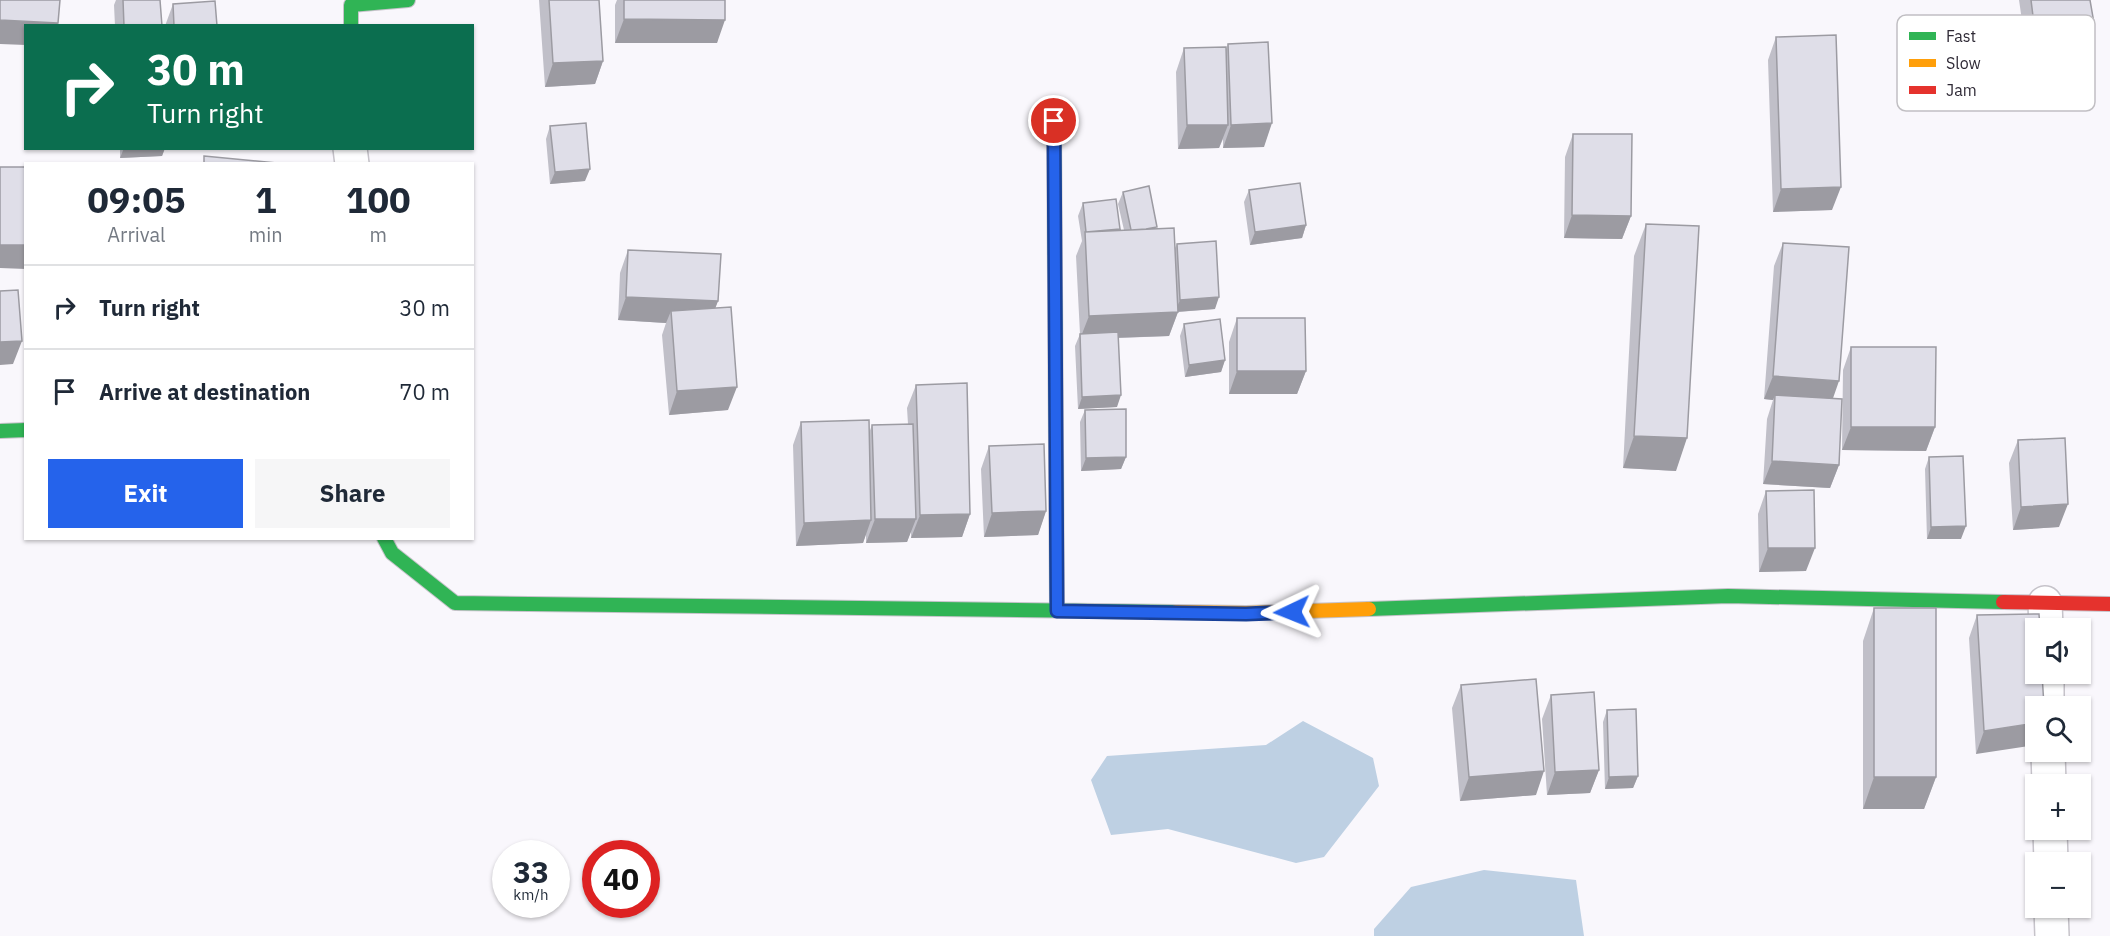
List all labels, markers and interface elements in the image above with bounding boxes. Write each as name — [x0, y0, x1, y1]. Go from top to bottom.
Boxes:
legend — [1897, 15, 2095, 111]
text: Fast — [1946, 26, 1976, 46]
text: 30 m — [147, 42, 245, 97]
icon: right — [48, 48, 126, 126]
text: Slow — [1946, 53, 1981, 73]
text: Jam — [1946, 80, 1977, 100]
text: Turn right — [147, 95, 264, 130]
pin — [1028, 95, 1079, 146]
icon: arrive — [1037, 104, 1070, 137]
text: 09:05 — [87, 176, 186, 223]
text: 1 — [255, 176, 277, 223]
text: 100 — [346, 176, 411, 223]
text: Arrival — [107, 221, 166, 248]
text: min — [249, 221, 283, 248]
text: m — [370, 221, 387, 248]
icon: right — [48, 291, 81, 324]
text: Turn right — [99, 293, 200, 322]
text: 30 m — [399, 293, 450, 322]
icon: arrive — [48, 375, 81, 408]
text: Arrive at destination — [99, 377, 310, 406]
text: 70 m — [399, 377, 450, 406]
button: Exit — [48, 459, 243, 528]
button: Share — [255, 459, 450, 528]
position arrow — [1260, 580, 1324, 644]
map controls — [2025, 618, 2091, 918]
button: sound — [2025, 618, 2091, 684]
button: search — [2025, 696, 2091, 762]
button: + — [2025, 774, 2091, 840]
speed limit sign: 40 — [582, 840, 660, 918]
text: 33 — [513, 852, 549, 891]
button: − — [2025, 852, 2091, 918]
text: km/h — [513, 885, 549, 904]

